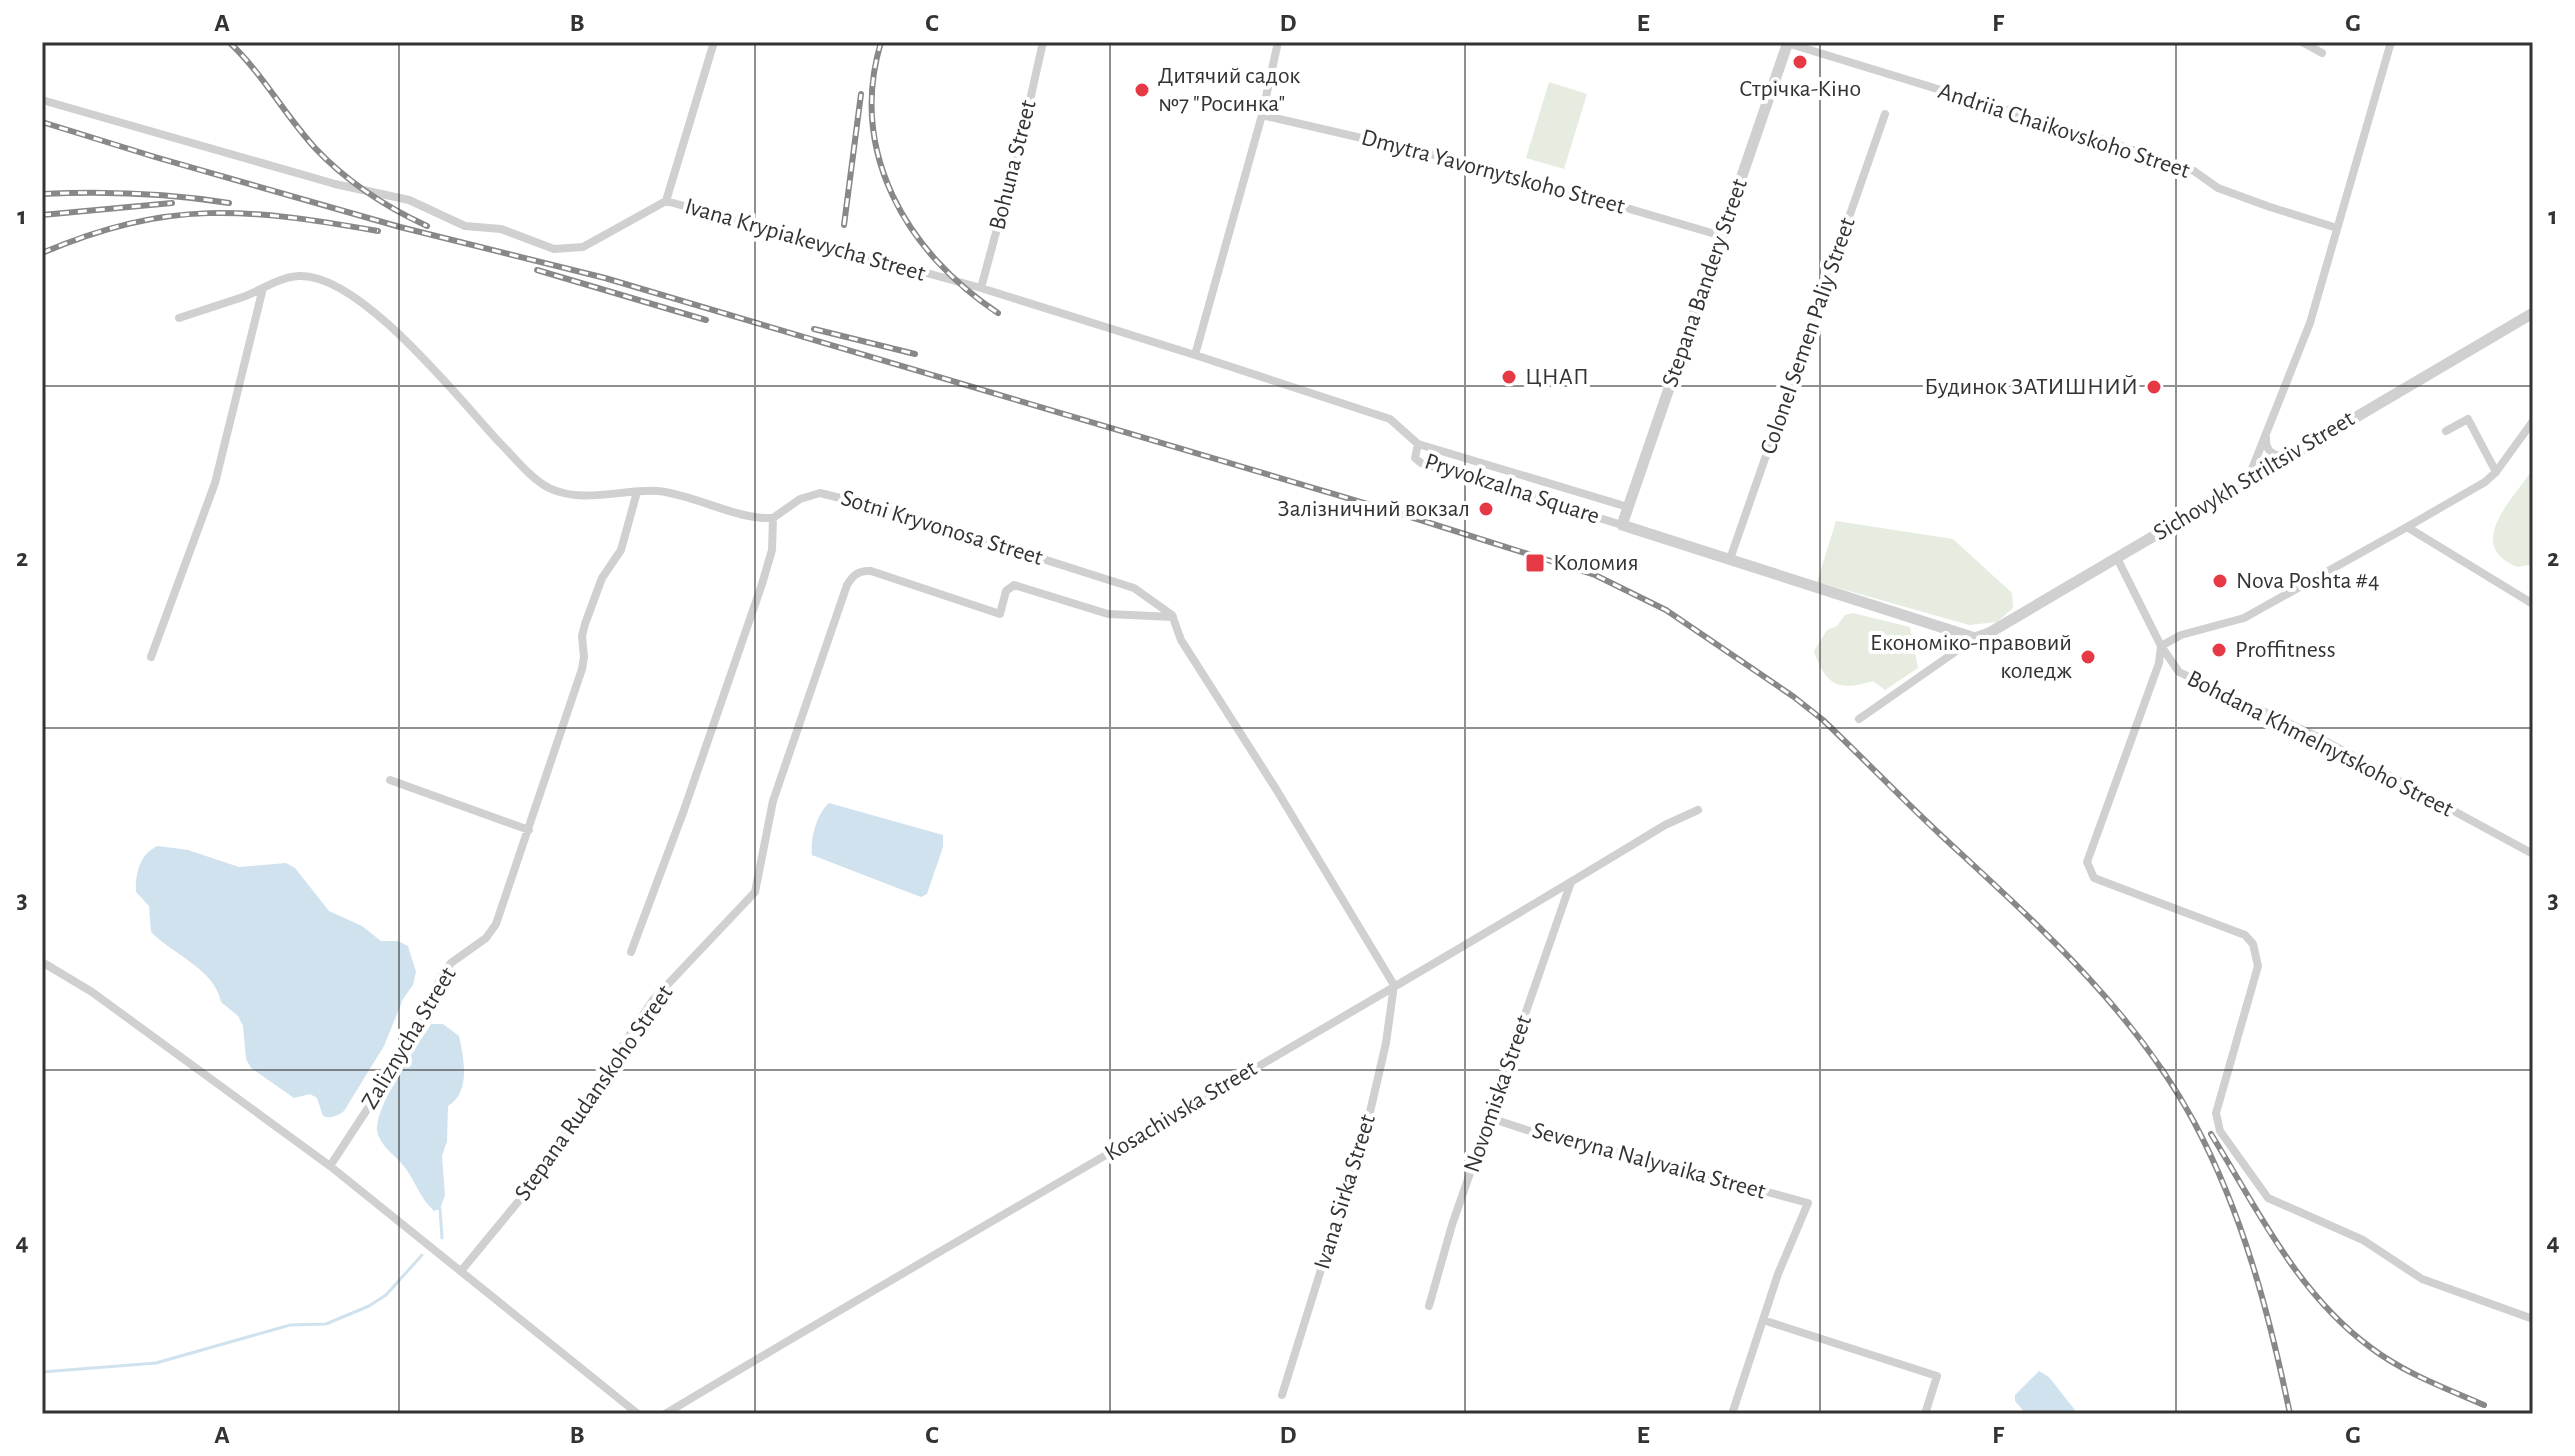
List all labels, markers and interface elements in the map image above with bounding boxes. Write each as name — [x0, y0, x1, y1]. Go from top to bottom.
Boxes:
text: A — [214, 10, 230, 36]
text: B — [569, 10, 585, 36]
text: C — [925, 10, 939, 36]
text: D — [1279, 10, 1297, 36]
text: E — [1636, 10, 1650, 36]
text: F — [1992, 10, 2005, 36]
text: G — [2345, 10, 2361, 36]
marker: Стрічка-Кіно — [1791, 53, 1809, 71]
place label: Дитячий садок №7 "Росинка" — [1158, 64, 1300, 116]
place label: Стрічка-Кіно — [1739, 77, 1861, 101]
street label: Andriia Chaikovskoho Street — [1935, 79, 2193, 183]
marker: Дитячий садок №7 "Росинка" — [1133, 81, 1151, 99]
street label: Bohuna Street — [985, 97, 1041, 232]
street label: Dmytra Yavornytskoho Street — [1359, 125, 1628, 219]
street label: Stepana Bandery Street — [1658, 175, 1752, 390]
street label: Ivana Krypiakevycha Street — [682, 194, 928, 286]
text: 1 — [17, 203, 27, 229]
text: 1 — [2548, 203, 2558, 229]
street label: Colonel Semen Paliy Street — [1756, 214, 1860, 457]
place label: ЦНАП — [1525, 365, 1589, 389]
marker: ЦНАП — [1500, 368, 1518, 386]
place label: Будинок ЗАТИШНИЙ — [1924, 375, 2138, 399]
marker: Будинок ЗАТИШНИЙ — [2145, 378, 2163, 396]
street label: Sichovykh Striltsiv Street — [2149, 406, 2359, 545]
street label: Pryvokzalna Square — [1422, 449, 1602, 529]
street label: Sotni Kryvonosa Street — [838, 486, 1046, 570]
place label: Залізничний вокзал — [1277, 497, 1470, 521]
marker: Залізничний вокзал — [1477, 500, 1495, 518]
text: 2 — [16, 545, 28, 571]
text: 2 — [2547, 545, 2559, 571]
place label: Коломия — [1553, 551, 1639, 575]
marker: Коломия — [1524, 552, 1546, 574]
place label: Nova Poshta #4 — [2236, 569, 2379, 593]
marker: Nova Poshta #4 — [2211, 572, 2229, 590]
place label: Економіко-правовий коледж — [1870, 631, 2072, 683]
place label: Proffitness — [2235, 638, 2336, 662]
marker: Proffitness — [2210, 641, 2228, 659]
marker: Економіко-правовий коледж — [2079, 648, 2097, 666]
street label: Bohdana Khmelnytskoho Street — [2183, 666, 2457, 822]
text: 3 — [16, 887, 28, 913]
text: 3 — [2547, 887, 2559, 913]
street label: Zaliznycha Street — [357, 963, 461, 1113]
street label: Stepana Rudanskoho Street — [511, 981, 678, 1205]
street label: Novomiska Street — [1460, 1012, 1536, 1176]
street label: Kosachivska Street — [1101, 1056, 1262, 1166]
street label: Ivana Sirka Street — [1310, 1111, 1380, 1272]
street label: Severyna Nalyvaika Street — [1530, 1118, 1769, 1204]
text: 4 — [15, 1229, 29, 1255]
text: 4 — [2546, 1229, 2560, 1255]
text: A — [214, 1422, 230, 1448]
text: B — [569, 1422, 585, 1448]
text: C — [925, 1422, 939, 1448]
text: D — [1279, 1422, 1297, 1448]
text: E — [1636, 1422, 1650, 1448]
text: F — [1992, 1422, 2005, 1448]
text: G — [2345, 1422, 2361, 1448]

